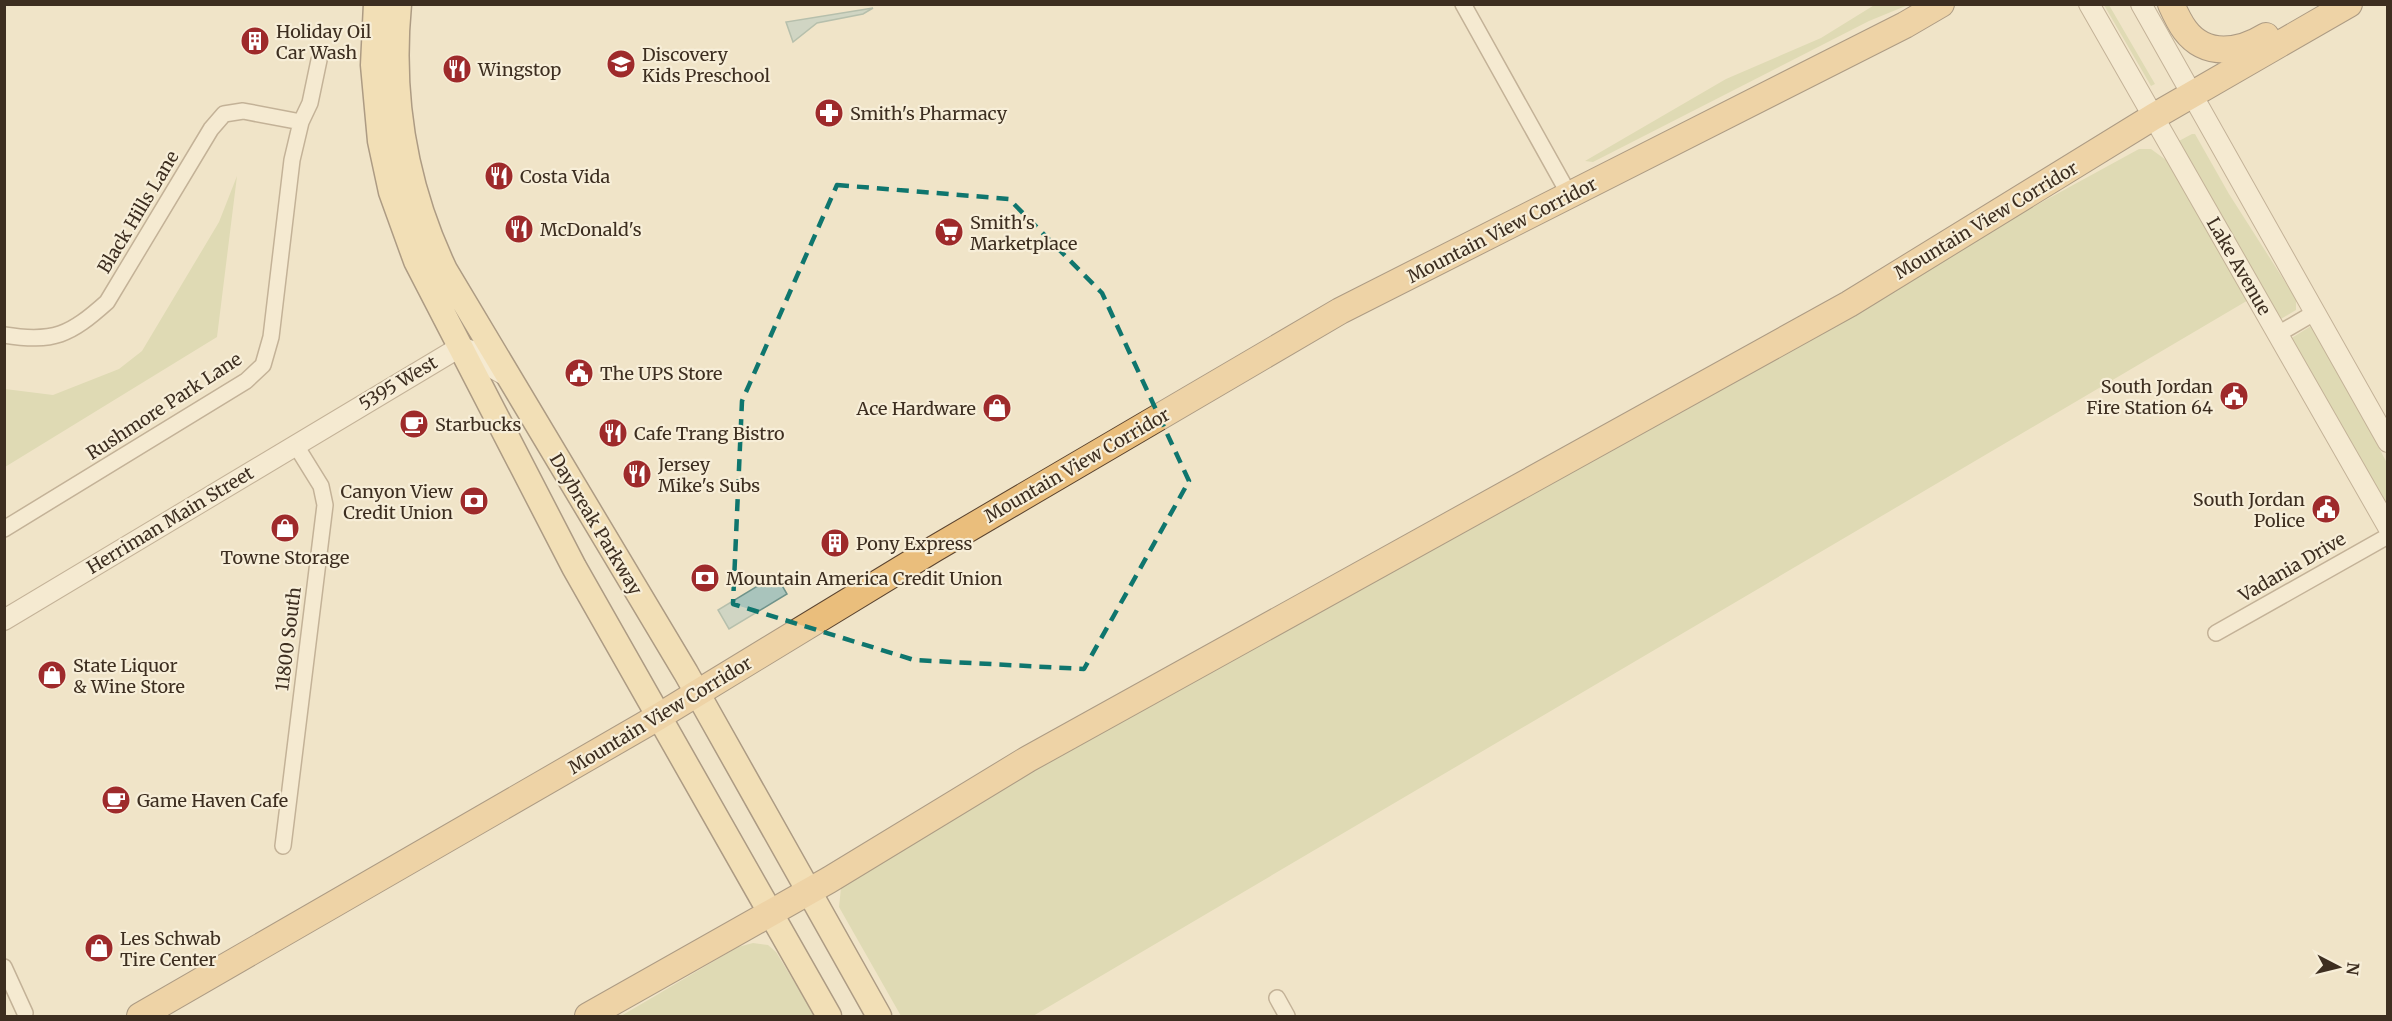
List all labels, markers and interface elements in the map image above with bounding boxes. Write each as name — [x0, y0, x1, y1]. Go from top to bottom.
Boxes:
place label: Holiday Oil Car Wash — [276, 20, 372, 64]
building icon: Holiday Oil Car Wash — [239, 25, 271, 57]
place label: Discovery Kids Preschool — [642, 43, 770, 87]
school or university icon: Discovery Kids Preschool — [605, 48, 637, 80]
restaurant icon: Wingstop — [441, 53, 473, 85]
place label: Wingstop — [477, 58, 561, 81]
pharmacy icon: Smith's Pharmacy — [813, 97, 845, 129]
place label: Smith's Pharmacy — [850, 102, 1008, 125]
street label: Black Hills Lane — [92, 147, 184, 277]
street label: Mountain View Corridor — [1890, 156, 2082, 284]
restaurant icon: Costa Vida — [483, 160, 515, 192]
place label: Costa Vida — [520, 165, 611, 188]
street label: Mountain View Corridor — [1403, 172, 1601, 288]
place label: Smith's Marketplace — [970, 211, 1077, 255]
restaurant icon: McDonald's — [503, 213, 535, 245]
street label: Lake Avenue — [2202, 213, 2276, 319]
supermarket icon: Smith's Marketplace — [933, 216, 965, 248]
place label: McDonald's — [540, 218, 642, 241]
street label: Rushmore Park Lane — [82, 347, 246, 465]
street label: 5395 West — [355, 351, 441, 415]
public building icon: The UPS Store — [563, 357, 595, 389]
place label: The UPS Store — [600, 362, 723, 385]
place label: South Jordan Fire Station 64 — [2086, 375, 2213, 419]
public building icon: South Jordan Fire Station 64 — [2218, 380, 2250, 412]
shop icon: Ace Hardware — [981, 392, 1013, 424]
place label: Ace Hardware — [856, 397, 976, 420]
street label: Mountain View Corridor — [980, 403, 1174, 527]
cafe icon: Starbucks — [398, 408, 430, 440]
place label: Starbucks — [435, 413, 521, 436]
restaurant icon: Cafe Trang Bistro — [597, 417, 629, 449]
place label: Cafe Trang Bistro — [634, 422, 785, 445]
street label: Daybreak Parkway — [545, 449, 648, 599]
place label: Jersey Mike's Subs — [657, 453, 760, 497]
restaurant icon: Jersey Mike's Subs — [621, 458, 653, 490]
street label: Herriman Main Street — [82, 461, 258, 579]
place label: Canyon View Credit Union — [341, 480, 454, 524]
bank icon: Canyon View Credit Union — [458, 485, 490, 517]
place label: South Jordan Police — [2193, 488, 2305, 532]
public building icon: South Jordan Police — [2310, 493, 2342, 525]
shop icon: Towne Storage — [269, 512, 301, 544]
building icon: Pony Express — [819, 527, 851, 559]
street label: Vadania Drive — [2234, 527, 2350, 607]
place label: Pony Express — [856, 532, 972, 555]
place label: Towne Storage — [221, 546, 349, 569]
bank icon: Mountain America Credit Union — [689, 562, 721, 594]
place label: Mountain America Credit Union — [726, 567, 1002, 590]
street label: 11800 South — [270, 586, 306, 692]
street label: Mountain View Corridor — [564, 651, 756, 779]
place label: State Liquor & Wine Store — [73, 654, 185, 698]
shop icon: State Liquor & Wine Store — [36, 659, 68, 691]
cafe icon: Game Haven Cafe — [100, 784, 132, 816]
place label: Game Haven Cafe — [137, 789, 288, 812]
place label: Les Schwab Tire Center — [120, 927, 221, 971]
shop icon: Les Schwab Tire Center — [83, 932, 115, 964]
north arrow — [2308, 937, 2368, 997]
text: N — [2342, 961, 2364, 977]

